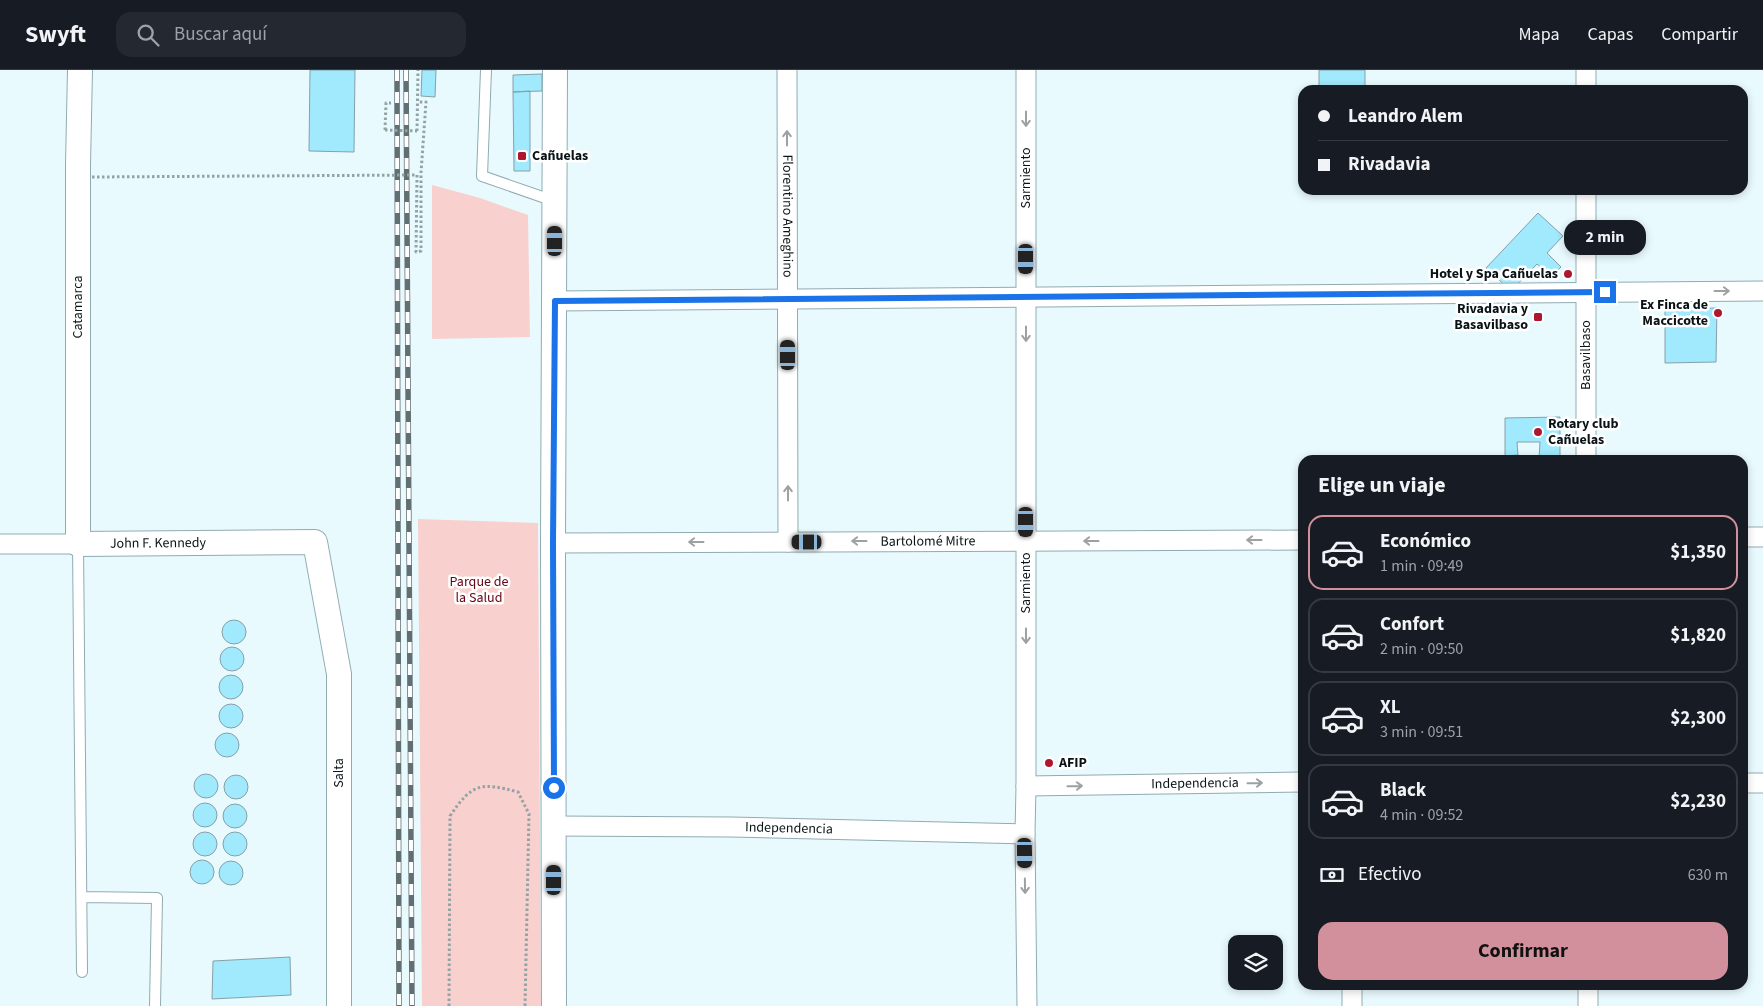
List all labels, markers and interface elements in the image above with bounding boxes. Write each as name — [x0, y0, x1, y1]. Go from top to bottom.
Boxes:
search box — [116, 12, 466, 57]
text: Swyft — [25, 17, 86, 52]
icon: search — [134, 21, 162, 49]
text: Buscar aquí — [174, 21, 267, 48]
text: Mapa — [1519, 22, 1560, 47]
text: Capas — [1588, 22, 1633, 47]
text: Compartir — [1661, 22, 1738, 47]
text: Leandro Alem — [1348, 103, 1463, 130]
one-way arrow — [1021, 110, 1031, 126]
one-way arrow — [782, 130, 792, 146]
place label: Cañuelas — [532, 146, 588, 166]
street label: Sarmiento — [1016, 147, 1036, 209]
marker: Cañuelas — [516, 150, 528, 162]
text: Rivadavia — [1348, 151, 1431, 178]
street label: Florentino Ameghino — [777, 154, 797, 278]
callout: 2 min — [1564, 220, 1646, 254]
car — [547, 226, 562, 256]
text: 2 min — [1586, 226, 1624, 248]
car — [1018, 244, 1033, 274]
place label: Hotel y Spa Cañuelas — [1430, 264, 1558, 284]
marker: Hotel y Spa Cañuelas — [1562, 268, 1574, 280]
street label: Catamarca — [68, 275, 88, 339]
route end — [1594, 281, 1616, 303]
one-way arrow — [1714, 286, 1730, 296]
place label: Ex Finca de Maccicotte — [1640, 295, 1708, 331]
place label: Rivadavia y Basavilbaso — [1454, 299, 1529, 335]
marker: Ex Finca de Maccicotte — [1712, 307, 1724, 319]
marker: Rivadavia y Basavilbaso — [1532, 311, 1544, 323]
street label: Basavilbaso — [1576, 320, 1596, 390]
one-way arrow — [1021, 325, 1031, 341]
car — [780, 340, 795, 370]
place label: Rotary club Cañuelas — [1548, 414, 1619, 450]
marker: Rotary club Cañuelas — [1532, 426, 1544, 438]
text: Elige un viaje — [1318, 469, 1446, 501]
one-way arrow — [783, 485, 793, 502]
car — [1018, 507, 1033, 537]
text: Económico — [1380, 528, 1471, 555]
icon: car — [1320, 530, 1365, 575]
street label: Bartolomé Mitre — [881, 531, 976, 552]
street label: John F. Kennedy — [110, 533, 207, 554]
car — [792, 535, 822, 550]
one-way arrow — [1246, 535, 1262, 545]
one-way arrow — [1084, 536, 1100, 546]
one-way arrow — [689, 537, 705, 547]
one-way arrow — [851, 537, 867, 546]
text: $1,350 — [1670, 539, 1726, 566]
street label: Sarmiento — [1016, 552, 1036, 614]
text: 1 min · 09:49 — [1380, 555, 1463, 577]
park label: Parque de la Salud — [450, 572, 509, 608]
text: Confort — [1380, 611, 1444, 638]
icon: car — [1320, 613, 1365, 658]
text: $1,820 — [1670, 622, 1726, 649]
one-way arrow — [1021, 628, 1031, 644]
text: 2 min · 09:50 — [1380, 638, 1463, 660]
text: XL — [1380, 694, 1401, 721]
icon: car — [1320, 696, 1365, 741]
text: $2,300 — [1670, 705, 1726, 732]
text: 3 min · 09:51 — [1380, 721, 1463, 743]
place label: AFIP — [1058, 753, 1087, 773]
marker: AFIP — [1043, 757, 1055, 769]
street label: Salta — [329, 758, 349, 788]
street label: Independencia — [1151, 773, 1239, 794]
route start — [543, 777, 565, 799]
text: Black — [1380, 777, 1426, 804]
one-way arrow — [1246, 778, 1263, 788]
icon: car — [1320, 779, 1365, 824]
one-way arrow — [1067, 781, 1083, 790]
text: $2,230 — [1670, 788, 1726, 815]
text: 4 min · 09:52 — [1380, 804, 1463, 826]
street label: Independencia — [745, 817, 833, 839]
car — [1017, 838, 1032, 868]
icon: cash — [1318, 861, 1346, 889]
text: Efectivo — [1358, 861, 1421, 888]
text: 630 m — [1688, 864, 1728, 886]
car — [546, 865, 561, 895]
one-way arrow — [1021, 878, 1030, 894]
button: Confirmar — [1318, 922, 1728, 980]
map controls — [1228, 935, 1283, 990]
button: layers — [1228, 935, 1283, 990]

